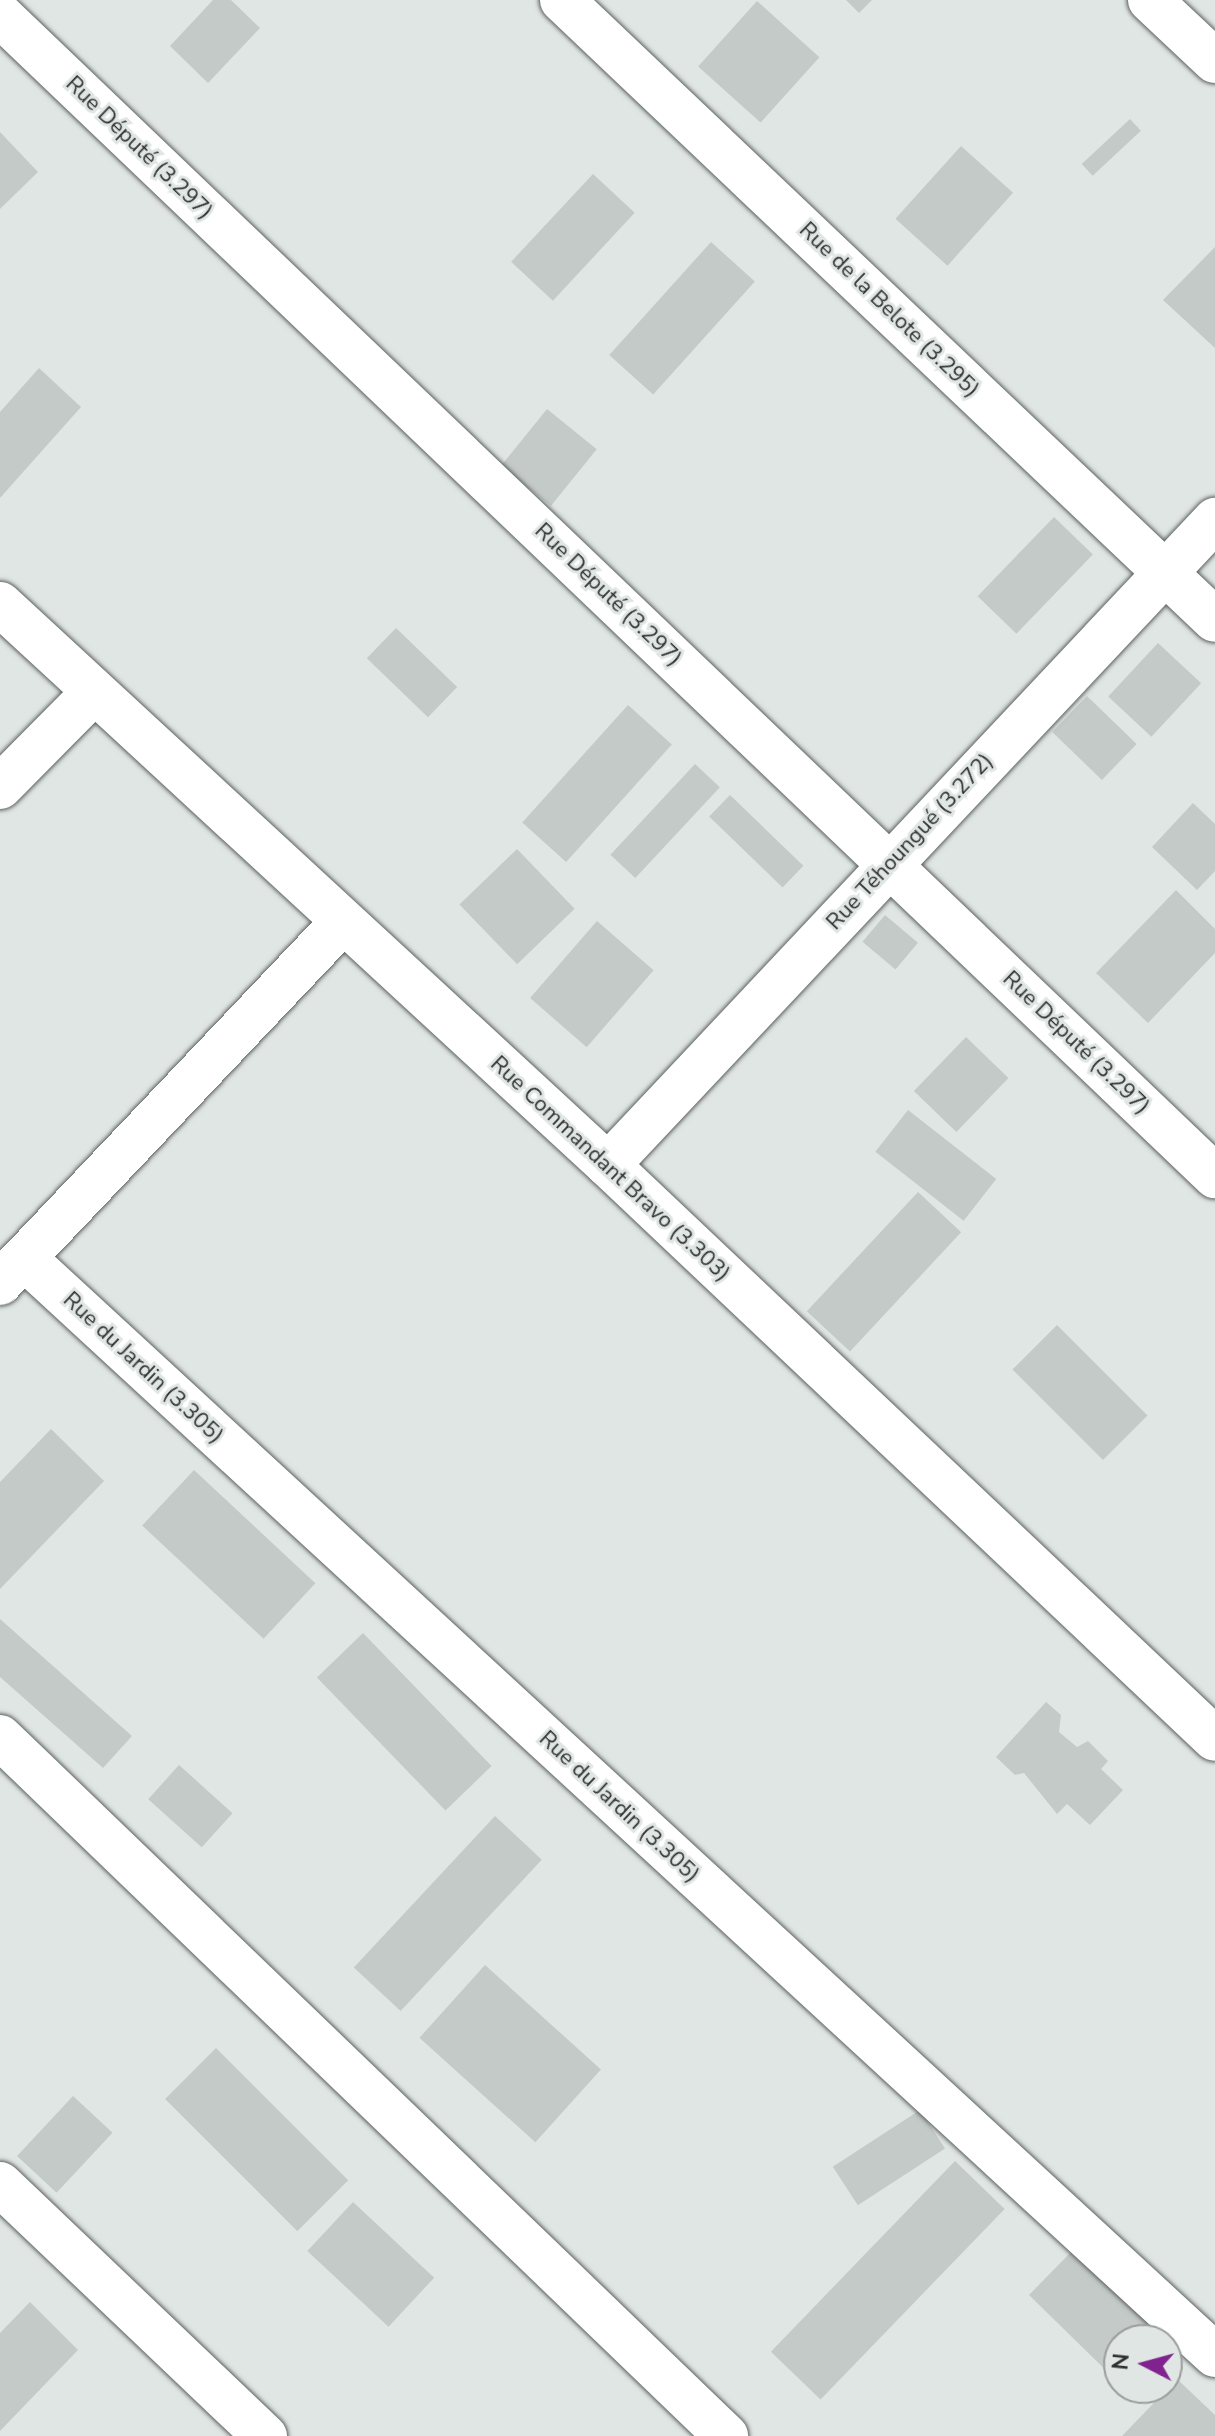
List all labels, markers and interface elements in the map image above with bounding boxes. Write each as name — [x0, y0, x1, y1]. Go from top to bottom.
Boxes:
street label: Rue Député (3.297) — [60, 71, 218, 225]
street label: Rue de la Belote (3.295) — [793, 217, 985, 403]
street label: Rue Député (3.297) — [529, 518, 687, 672]
street label: Rue Téhoungué (3.272) — [821, 748, 999, 936]
street label: Rue Député (3.297) — [997, 966, 1155, 1120]
street label: Rue Commandant Bravo (3.303) — [485, 1051, 735, 1287]
street label: Rue du Jardin (3.305) — [57, 1287, 229, 1449]
street label: Rue du Jardin (3.305) — [533, 1726, 705, 1888]
north arrow — [1103, 2324, 1183, 2404]
text: N — [1105, 2352, 1137, 2371]

